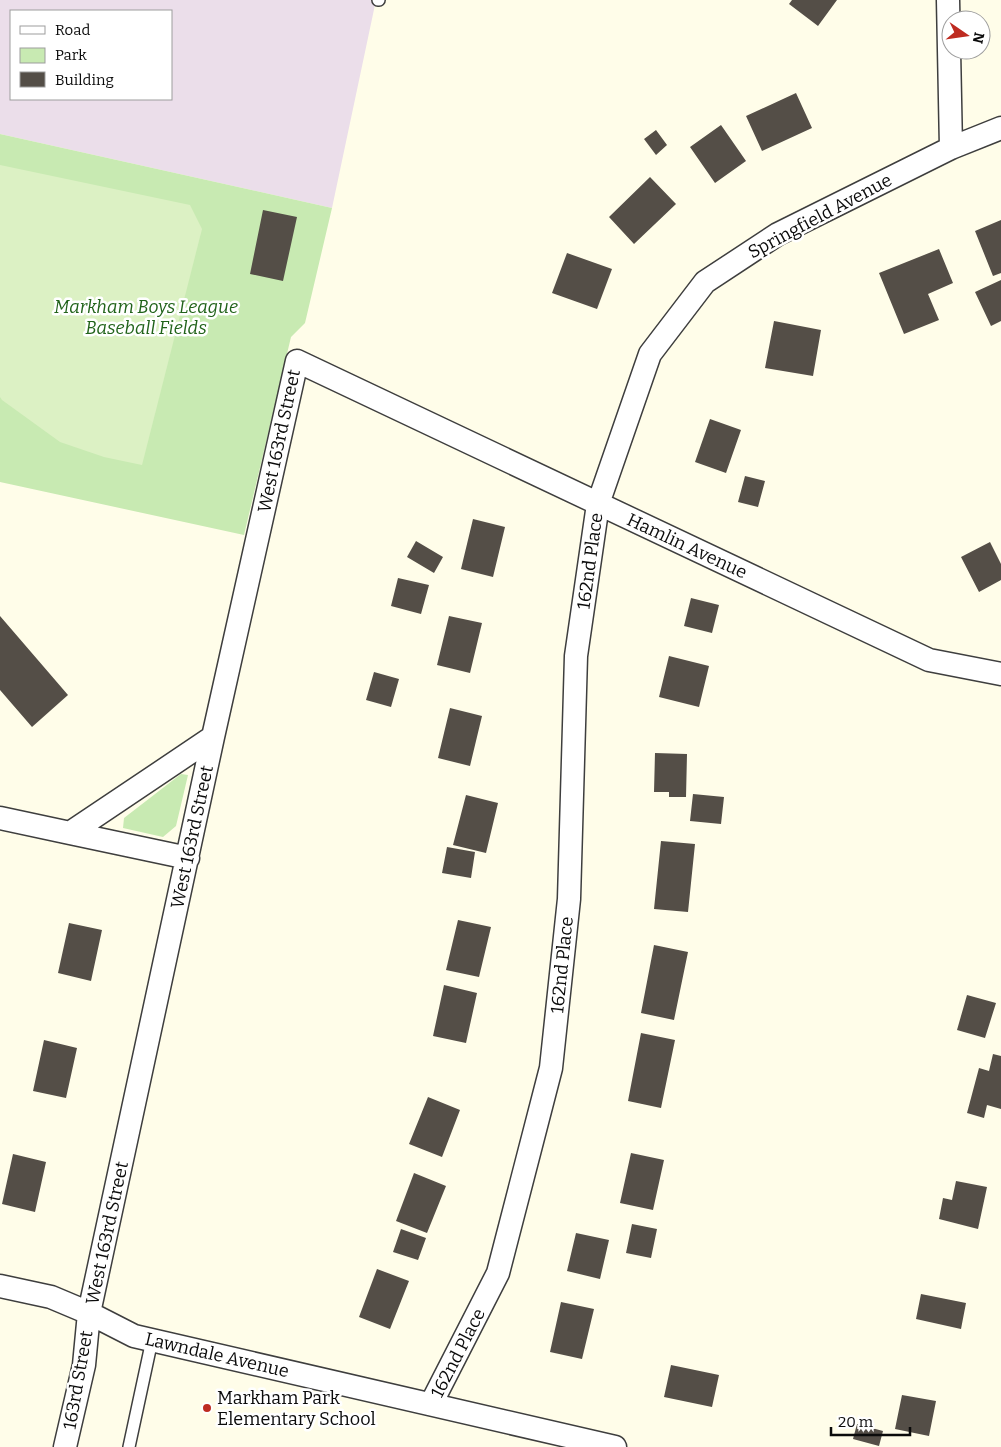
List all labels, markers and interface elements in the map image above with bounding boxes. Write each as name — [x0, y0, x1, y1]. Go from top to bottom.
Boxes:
legend — [10, 10, 172, 100]
north arrow — [941, 10, 991, 60]
text: Road — [55, 21, 90, 39]
text: N — [969, 31, 988, 45]
text: Park — [55, 46, 87, 64]
text: Building — [55, 71, 114, 89]
street label: Springfield Avenue — [744, 169, 896, 263]
park label: Markham Boys League Baseball Fields — [54, 296, 238, 339]
street label: West 163rd Street — [253, 367, 305, 515]
street label: Hamlin Avenue — [623, 509, 751, 583]
street label: 162nd Place — [572, 511, 608, 611]
street label: West 163rd Street — [166, 763, 218, 911]
street label: 162nd Place — [546, 916, 578, 1014]
street label: West 163rd Street — [81, 1159, 133, 1307]
street label: 162nd Place — [426, 1305, 490, 1401]
street label: 163rd Street — [58, 1328, 98, 1431]
street label: Lawndale Avenue — [143, 1328, 291, 1382]
place label: Markham Park Elementary School — [217, 1387, 376, 1430]
marker: Markham Park Elementary School — [201, 1402, 213, 1414]
scale bar — [831, 1404, 910, 1436]
text: 20 m — [838, 1413, 874, 1431]

